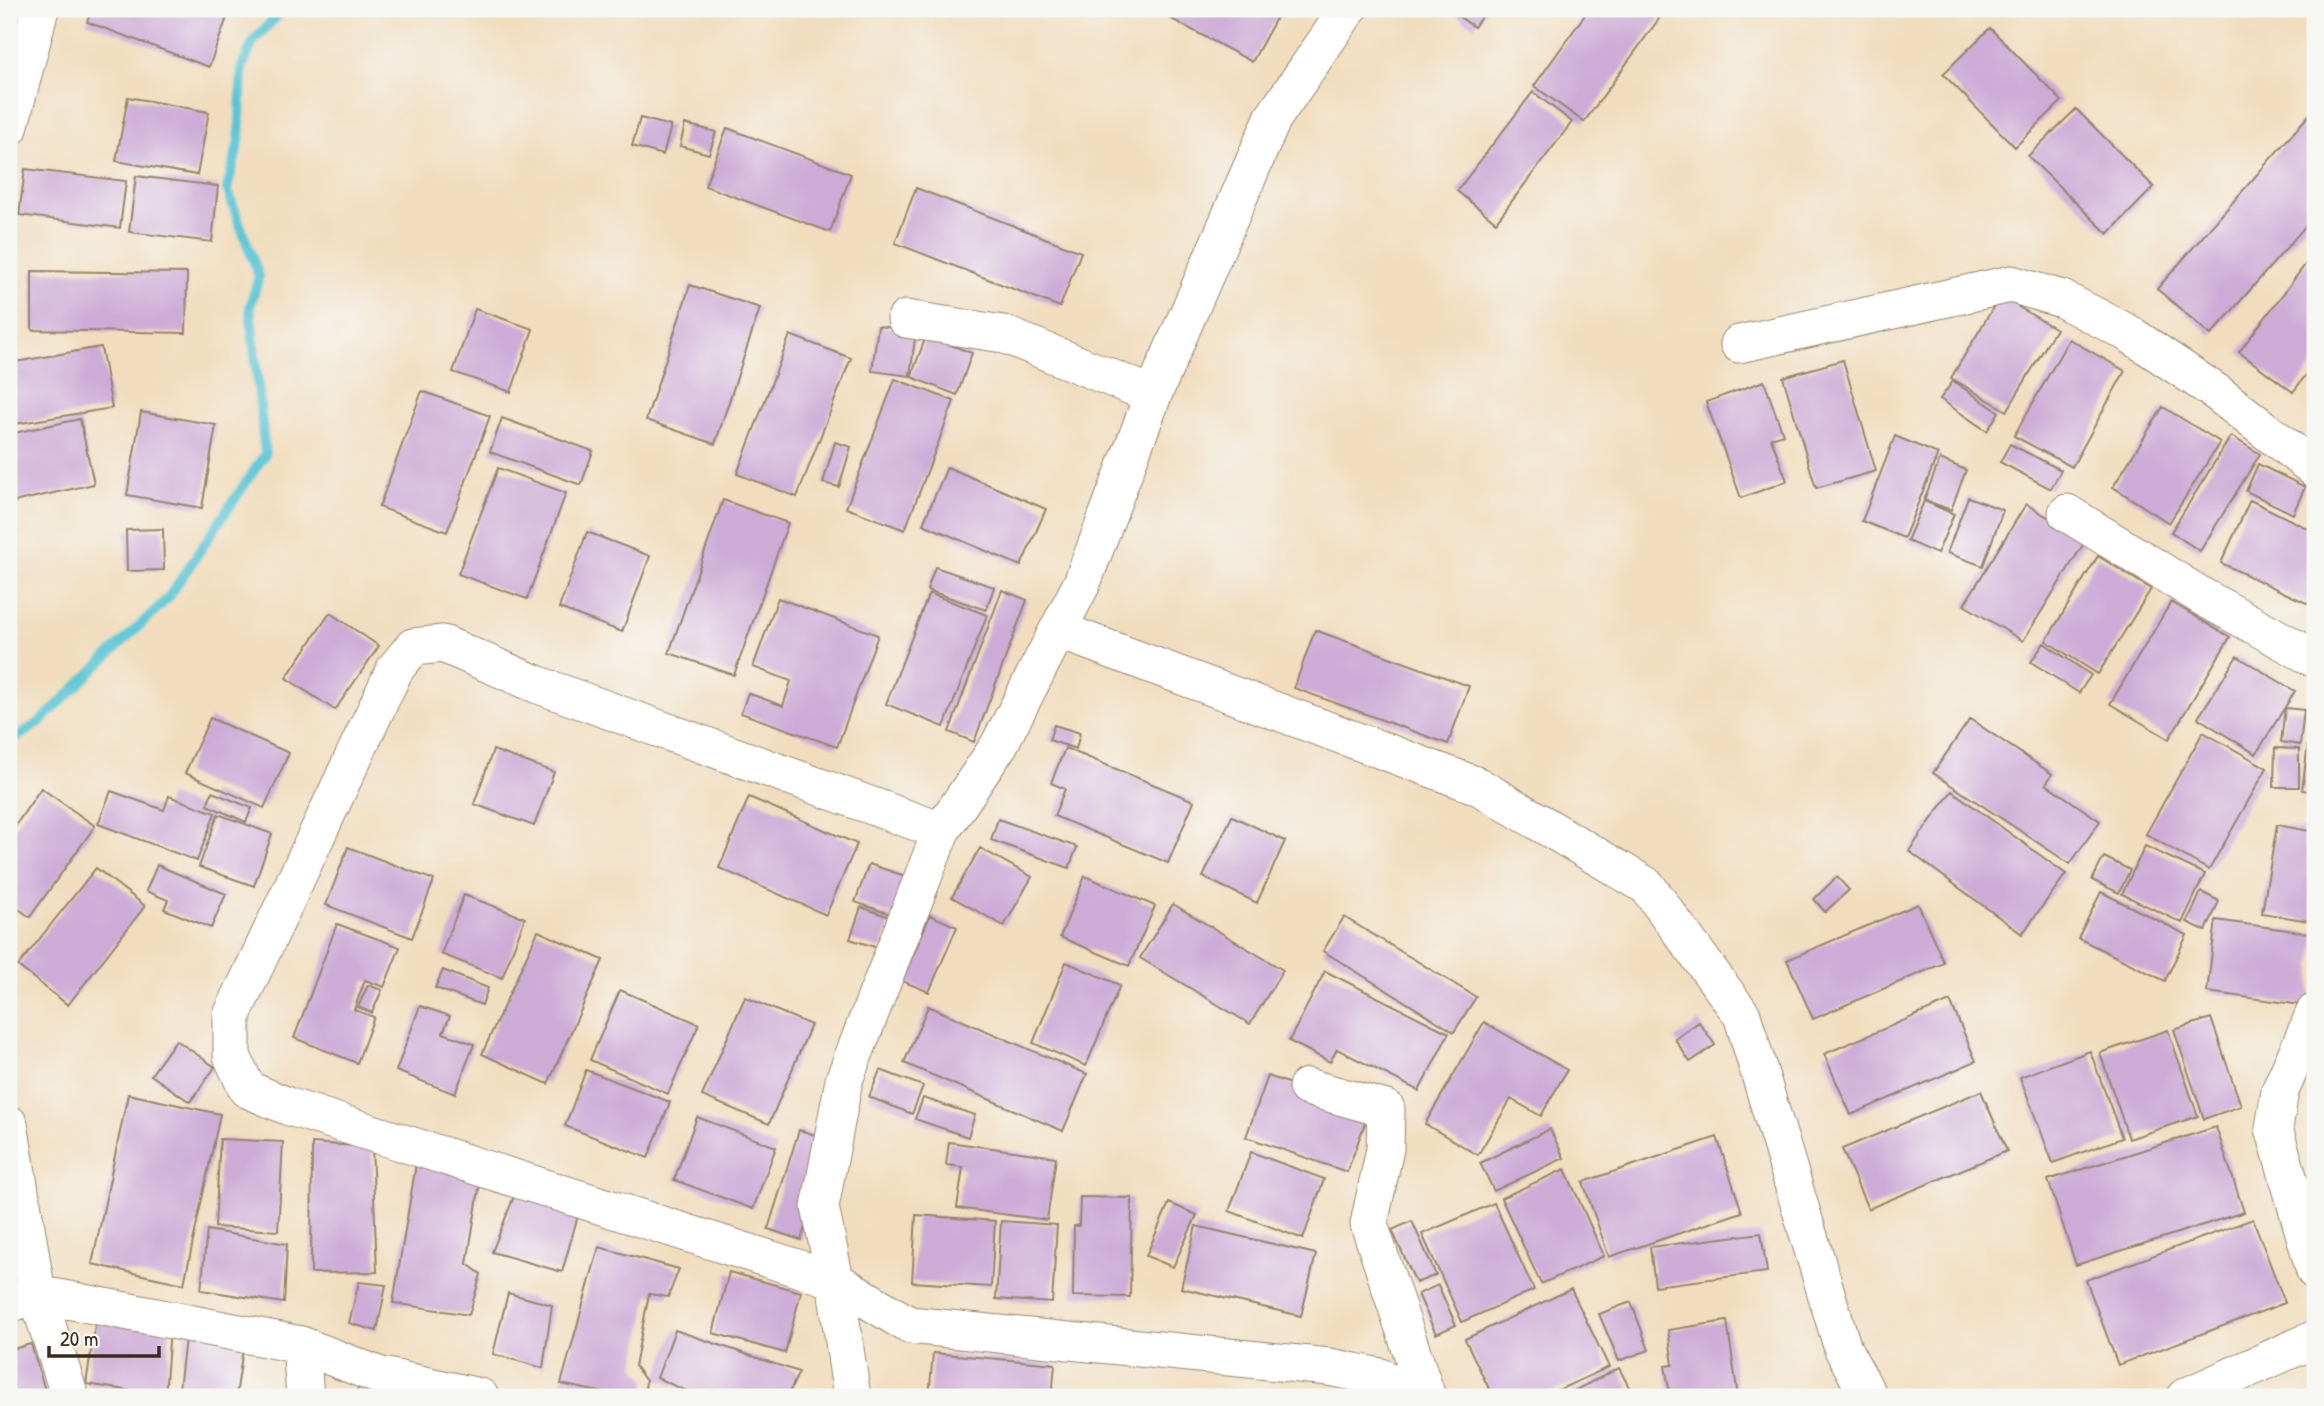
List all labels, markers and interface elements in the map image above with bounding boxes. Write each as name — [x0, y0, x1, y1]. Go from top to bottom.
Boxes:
scale bar — [49, 1315, 159, 1359]
text: 20 m — [60, 1324, 98, 1353]

